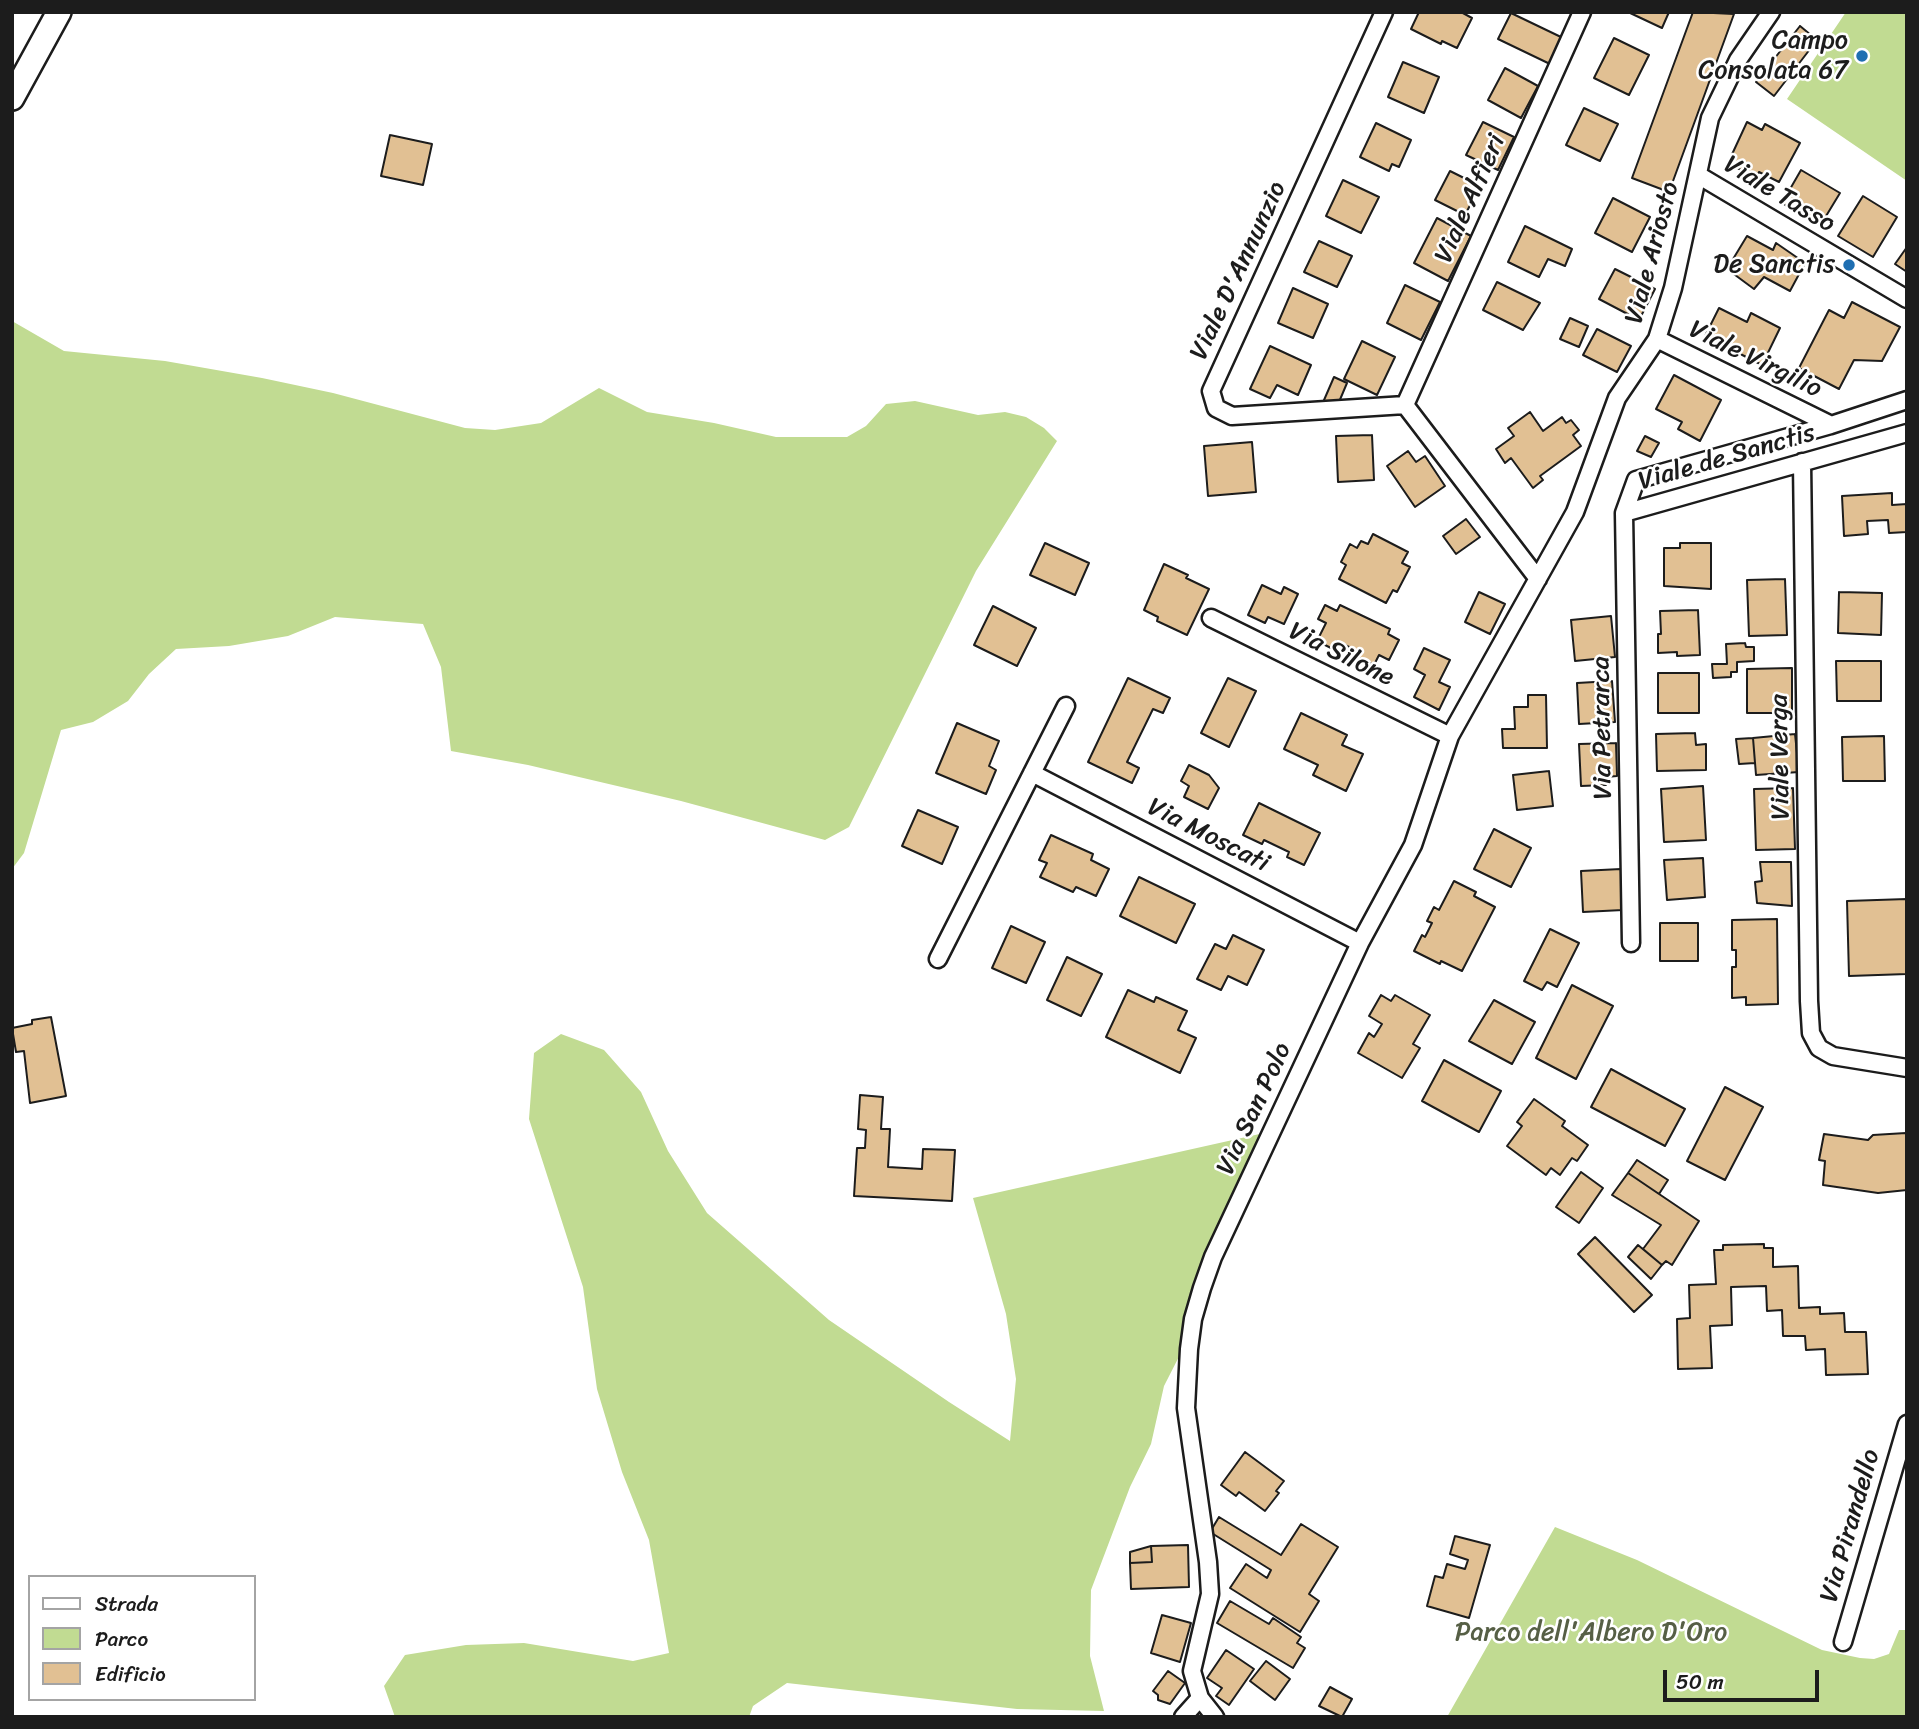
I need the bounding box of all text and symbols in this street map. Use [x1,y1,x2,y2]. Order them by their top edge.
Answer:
place label: Campo Consolata 67 [1698,25,1848,86]
marker: Campo Consolata 67 [1854,48,1870,64]
street label: Viale Alfieri [1429,130,1513,268]
street label: Viale Tasso [1718,150,1840,240]
street label: Viale D'Annunzio [1184,177,1294,365]
street label: Viale Ariosto [1619,179,1687,327]
place label: De Sanctis [1713,249,1835,281]
marker: De Sanctis [1841,257,1857,273]
street label: Viale Virgilio [1684,314,1826,406]
street label: Viale de Sanctis [1635,418,1819,498]
street label: Via Silone [1283,616,1399,694]
street label: Via Petrarca [1586,656,1620,800]
street label: Viale Verga [1764,694,1798,820]
street label: Via Moscati [1142,792,1274,880]
street label: Via San Polo [1211,1038,1299,1180]
street label: Via Pirandello [1814,1446,1888,1606]
legend [28,1575,256,1701]
text: Strada [95,1585,158,1623]
park label: Parco dell'Albero D'Oro [1455,1617,1727,1649]
text: Parco [95,1620,148,1658]
text: Edificio [95,1655,166,1693]
scale bar [1667,1656,1823,1700]
text: 50 m [1676,1663,1724,1701]

